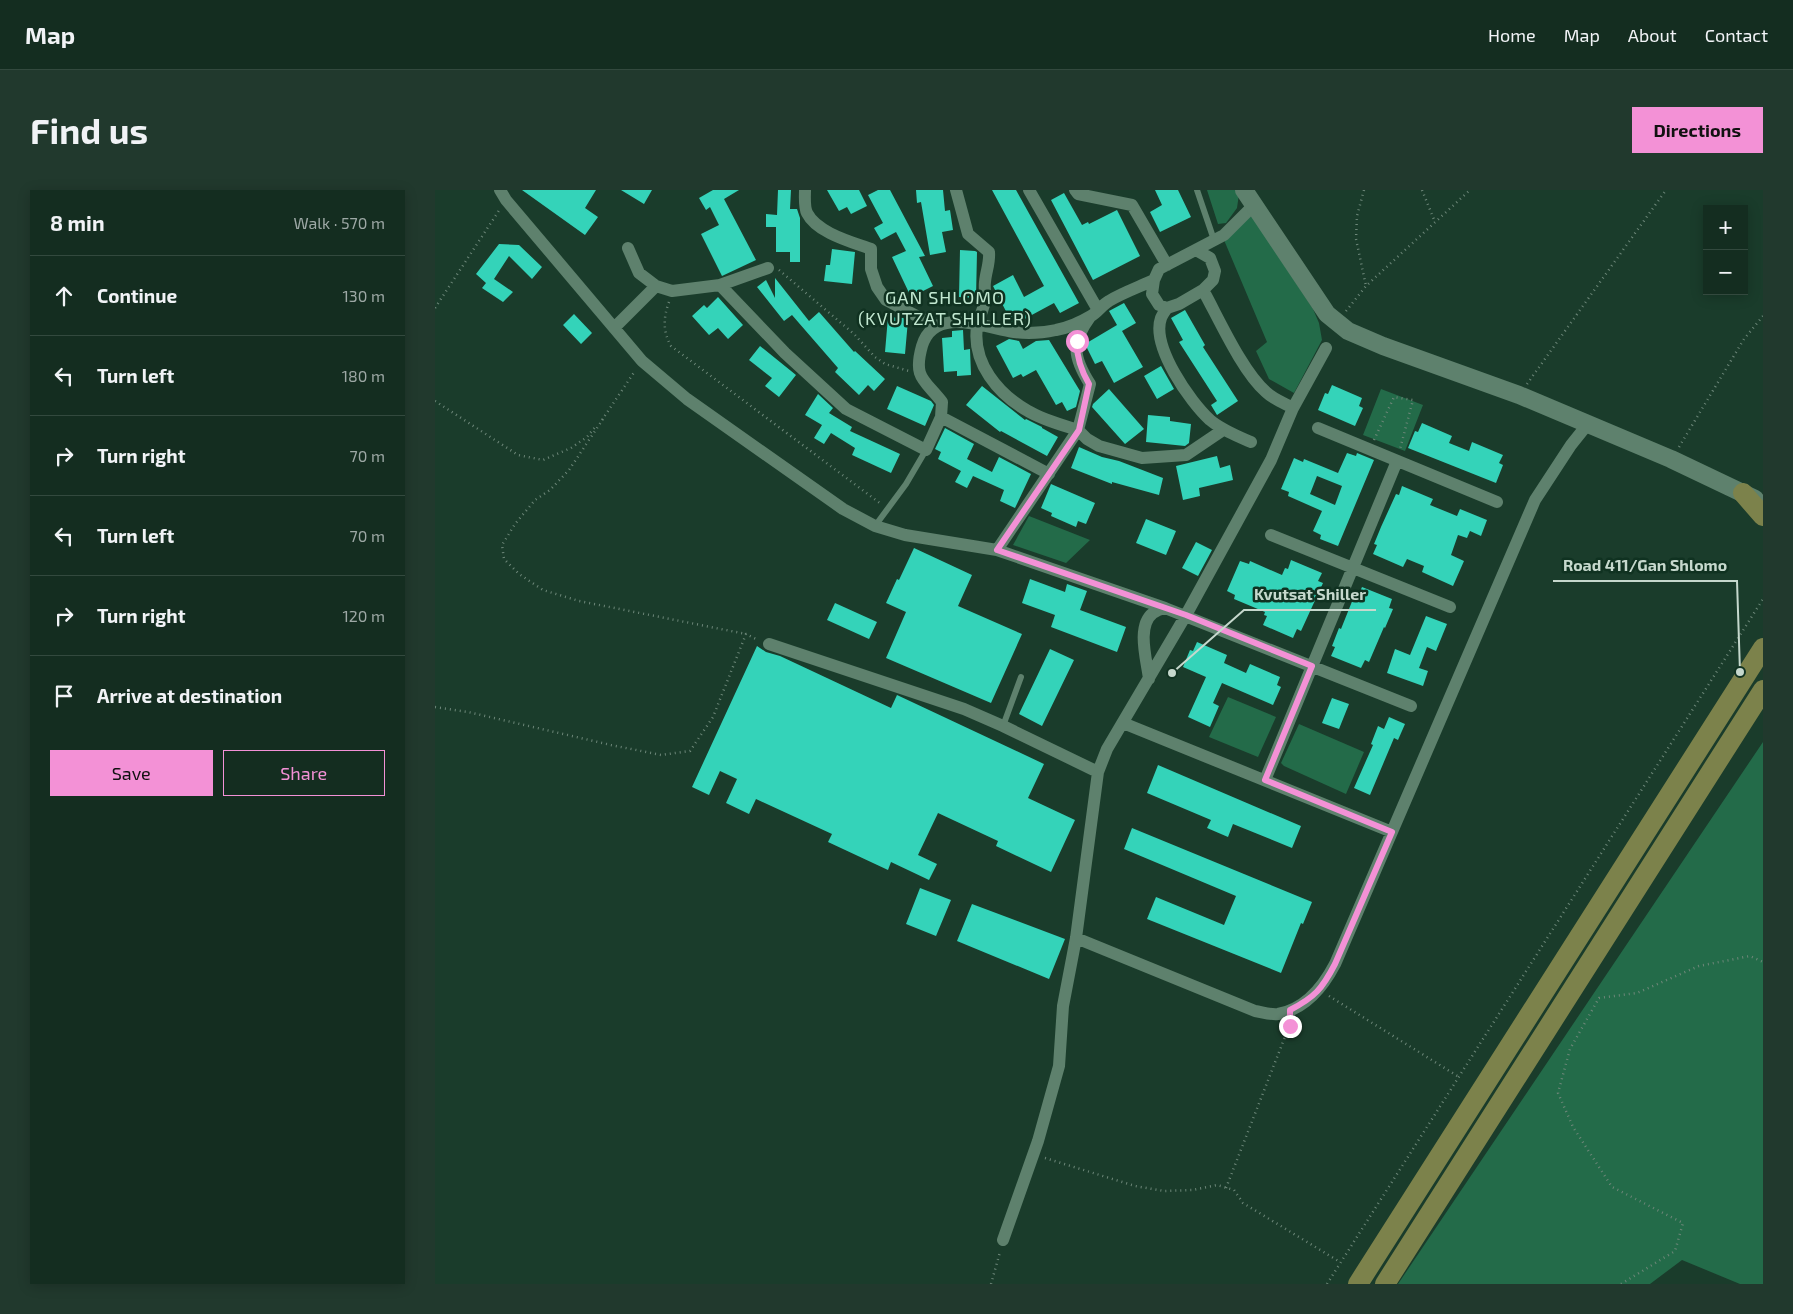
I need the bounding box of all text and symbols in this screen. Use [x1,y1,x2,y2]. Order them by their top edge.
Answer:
text: Map [25,20,75,49]
text: Home [1488,24,1536,46]
text: Map [1564,24,1600,46]
text: About [1628,24,1677,46]
text: Contact [1705,24,1768,46]
button: Directions [1632,107,1763,153]
text: Find us [30,109,148,151]
map controls [1703,205,1748,295]
button: + [1703,205,1748,250]
text: 8 min [50,210,105,235]
text: Walk · 570 m [294,213,385,232]
button: − [1703,250,1748,295]
icon: ahead [50,282,78,310]
text: Continue [97,284,177,307]
text: 130 m [343,286,385,305]
district label: GAN SHLOMO (KVUTZAT SHILLER) [858,286,1032,329]
route start [1066,330,1089,353]
icon: left [50,362,78,390]
text: Turn left [97,364,174,387]
text: 180 m [342,366,385,385]
icon: right [50,442,78,470]
text: Turn right [97,444,185,467]
text: 70 m [350,446,385,465]
icon: left [50,522,78,550]
text: Turn left [97,524,174,547]
text: 70 m [350,526,385,545]
callout: Road 411/Gan Shlomo [1553,550,1737,581]
text: Road 411/Gan Shlomo [1563,555,1727,574]
callout: Kvutsat Shiller [1244,579,1376,610]
text: Kvutsat Shiller [1254,584,1366,603]
icon: right [50,602,78,630]
text: Turn right [97,604,185,627]
text: 120 m [342,606,385,625]
icon: arrive [50,682,78,710]
text: Arrive at destination [97,684,282,707]
button: Save [50,750,213,796]
button: Share [223,750,385,796]
route end [1279,1015,1302,1038]

